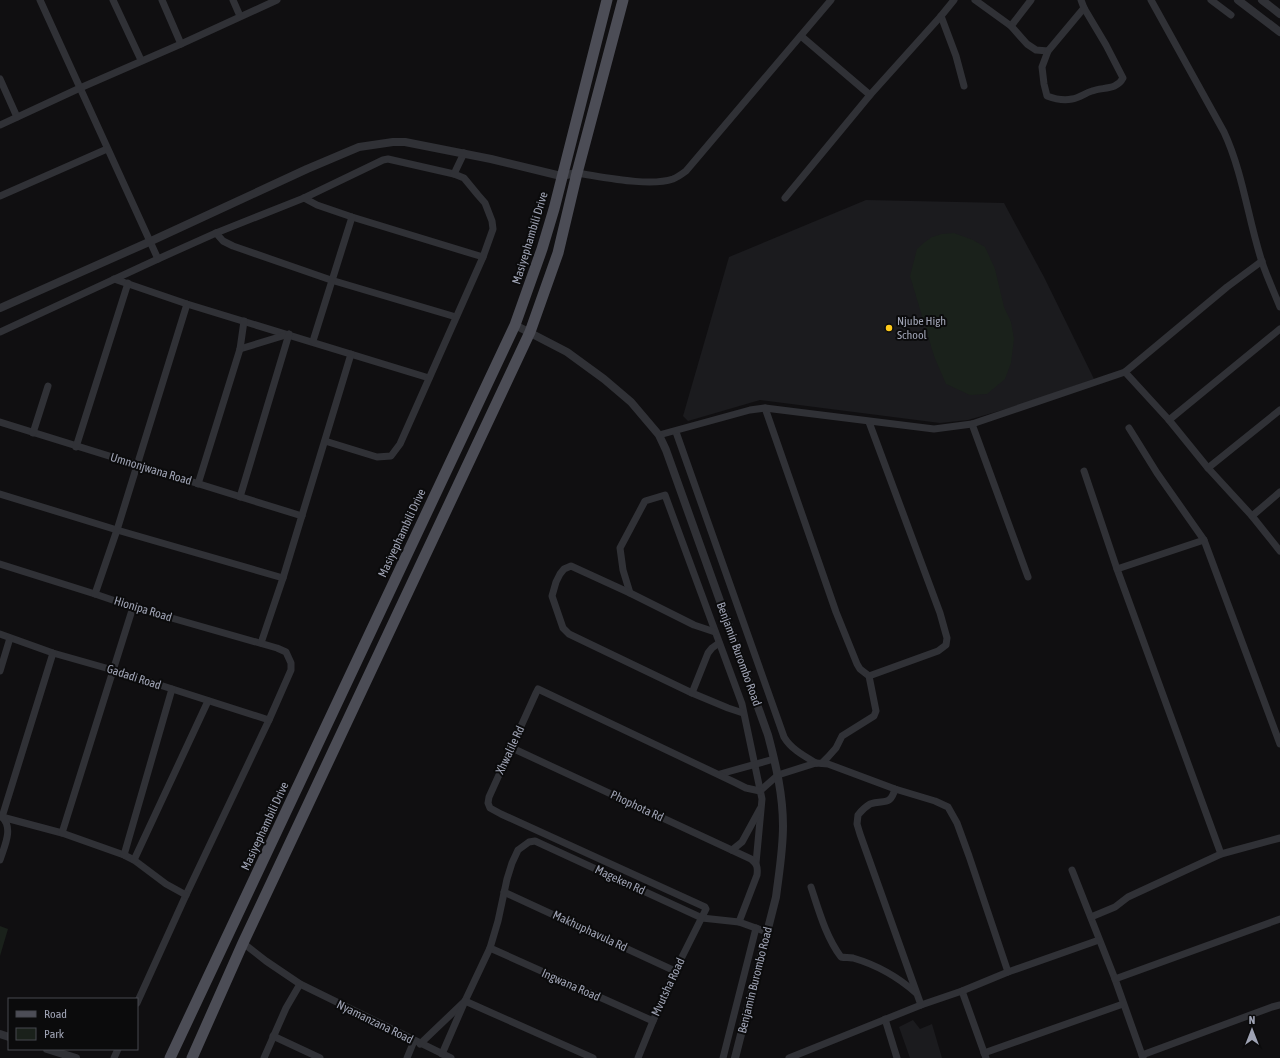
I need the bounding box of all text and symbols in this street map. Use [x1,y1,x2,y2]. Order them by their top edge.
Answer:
street label: Masiyephambili Drive [509,190,551,286]
place label: Njube High School [897,314,946,342]
marker: Njube High School [884,323,894,333]
street label: Umnonjwana Road [109,450,193,488]
street label: Masiyephambili Drive [375,487,429,579]
street label: Hionipa Road [112,594,174,624]
street label: Benjamin Burombo Road [714,600,764,708]
street label: Gadadi Road [105,662,163,692]
street label: Xhwalile Rd [493,724,527,776]
street label: Masiyephambili Drive [238,780,292,872]
street label: Phophota Rd [608,788,666,824]
street label: Mageken Rd [593,862,647,898]
street label: Makhuphavula Rd [551,908,629,954]
street label: Benjamin Burombo Road [735,925,775,1035]
street label: Mvutsha Road [648,956,688,1018]
street label: Ingwana Road [540,966,602,1004]
street label: Nyamanzana Road [334,997,416,1047]
legend [8,998,138,1050]
text: Road [44,1007,67,1021]
north arrow [1232,1010,1272,1050]
text: N [1249,1014,1255,1026]
text: Park [44,1027,65,1041]

